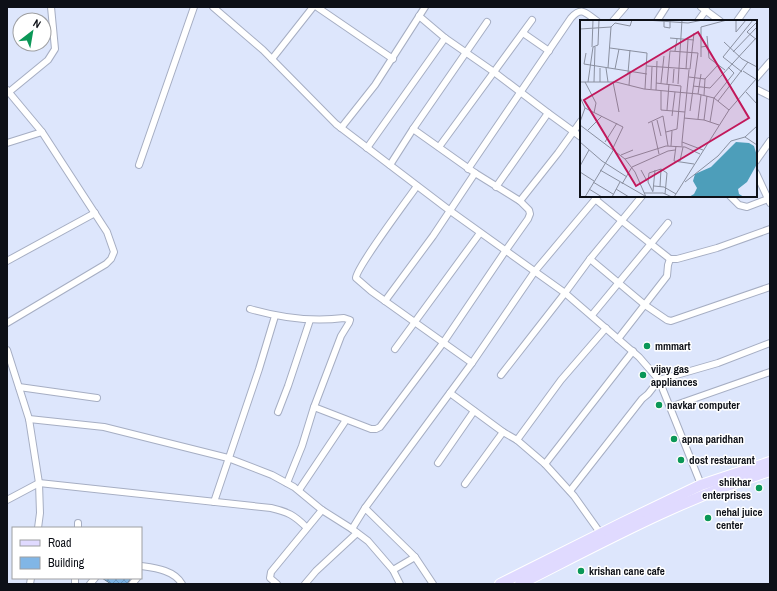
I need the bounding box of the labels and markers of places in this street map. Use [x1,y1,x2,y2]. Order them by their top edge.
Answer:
place label: mmmart [655,339,691,353]
marker: mmmart [642,341,652,351]
place label: vijay gas appliances [651,362,698,389]
marker: vijay gas appliances [638,370,648,380]
place label: navkar computer [667,398,740,412]
marker: navkar computer [654,400,664,410]
place label: apna paridhan [682,432,744,446]
marker: apna paridhan [669,434,679,444]
place label: dost restaurant [689,453,755,467]
marker: dost restaurant [676,455,686,465]
place label: shikhar enterprises [702,475,751,502]
marker: shikhar enterprises [754,483,764,493]
place label: nehal juice center [716,505,763,532]
marker: nehal juice center [703,513,713,523]
place label: krishan cane cafe [589,564,665,578]
marker: krishan cane cafe [576,566,586,576]

